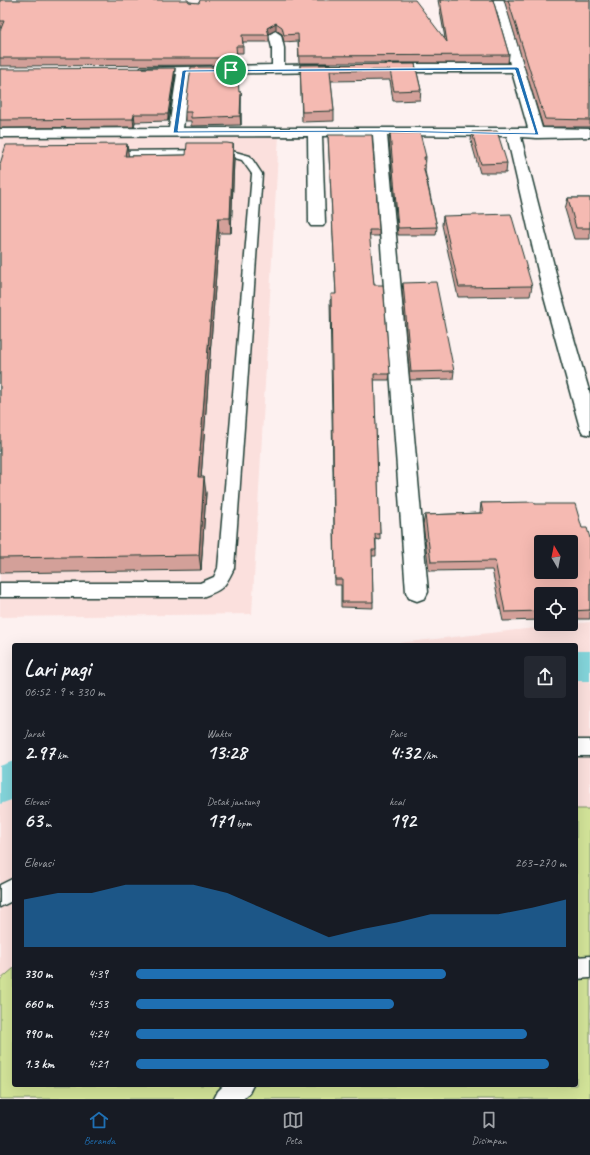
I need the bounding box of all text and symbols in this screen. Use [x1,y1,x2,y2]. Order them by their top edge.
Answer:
pin [214,53,248,87]
icon: arrive [220,59,242,81]
north arrow [534,535,578,579]
map controls [534,535,578,631]
button: locate [534,587,578,631]
text: Lari pagi [24,655,91,683]
button: share [524,656,566,698]
text: 06:52 · 9 × 330 m [24,684,105,700]
text: Jarak [24,726,44,740]
text: Waktu [207,726,231,740]
text: Pace [389,726,406,740]
text: 2.97 [24,740,55,765]
text: 13:28 [207,740,247,765]
text: 4:32 [389,740,420,765]
text: km [55,748,68,762]
text: /km [420,748,437,762]
text: Elevasi [24,794,49,808]
text: Detak jantung [207,794,260,808]
text: kcal [389,794,404,808]
text: 63 [24,808,42,833]
text: 171 [207,808,234,833]
text: 192 [389,808,416,833]
text: m [42,816,51,830]
text: bpm [234,816,251,830]
text: Elevasi [24,855,54,871]
text: 263–270 m [515,855,566,871]
text: 330 m [24,966,52,982]
text: 4:39 [88,966,108,982]
text: 660 m [24,996,53,1012]
text: 4:53 [88,996,108,1012]
text: 990 m [24,1026,52,1042]
text: 4:24 [88,1026,108,1042]
text: 1.3 km [24,1056,54,1072]
text: 4:21 [88,1056,108,1072]
tab: Beranda [84,1109,115,1147]
tab: Peta [282,1109,304,1147]
tab: Disimpan [472,1109,506,1147]

